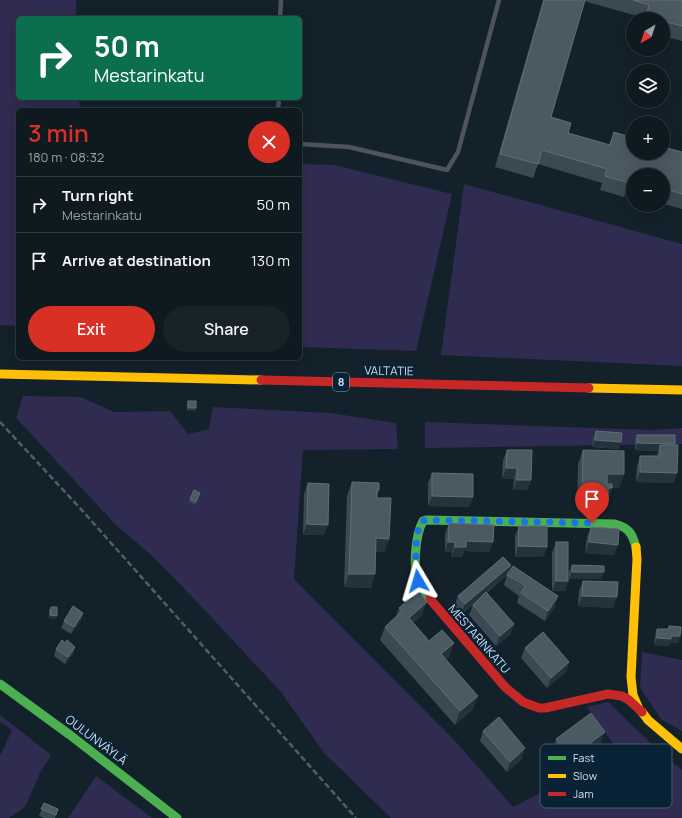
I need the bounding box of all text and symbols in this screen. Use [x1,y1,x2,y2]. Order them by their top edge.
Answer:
north arrow [626,12,670,56]
map controls [626,12,670,212]
text: 50 m [94,27,160,65]
icon: right [28,32,80,84]
text: Mestarinkatu [94,63,205,87]
button: layers [626,64,670,108]
text: 3 min [28,116,89,149]
button: + [626,116,670,160]
button: close [248,121,290,163]
text: 180 m · 08:32 [28,148,104,166]
button: − [626,168,670,212]
text: Turn right [62,185,133,206]
icon: right [28,194,50,216]
text: 50 m [256,194,290,215]
text: Mestarinkatu [62,206,142,224]
icon: arrive [28,250,50,272]
text: Arrive at destination [62,250,211,271]
text: 130 m [251,250,290,271]
button: Exit [28,306,155,352]
button: Share [163,306,290,352]
street label: VALTATIE [364,362,414,379]
road number: 8 [333,373,349,391]
pin [575,482,609,523]
icon: arrive [581,488,603,510]
position arrow [397,560,439,602]
street label: MESTARINKATU [445,600,514,677]
street label: OULUNVÄYLÄ [62,711,131,769]
legend [540,744,672,808]
text: Fast [573,750,595,765]
text: Slow [573,768,598,783]
text: Jam [573,786,594,801]

